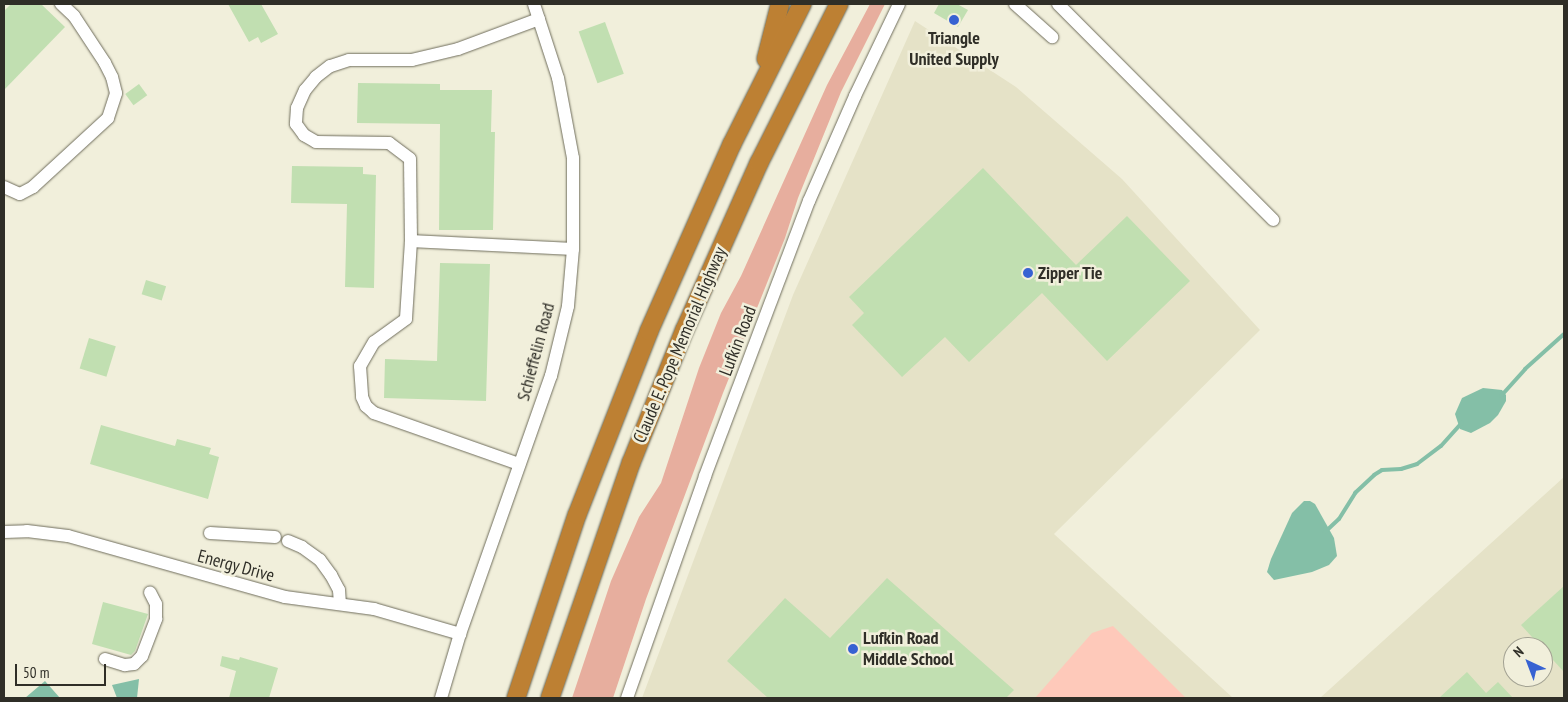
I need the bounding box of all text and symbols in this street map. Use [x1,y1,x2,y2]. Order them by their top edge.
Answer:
marker: Triangle United Supply [948,14,960,26]
place label: Triangle United Supply [909,28,999,70]
street label: Claude E. Pope Memorial Highway [629,243,731,447]
place label: Zipper Tie [1038,262,1103,284]
marker: Zipper Tie [1022,267,1034,279]
street label: Schieffelin Road [513,301,559,403]
street label: Lufkin Road [715,303,761,379]
street label: Energy Drive [195,545,277,587]
place label: Lufkin Road Middle School [863,628,953,670]
north arrow [1503,637,1553,687]
marker: Lufkin Road Middle School [847,643,859,655]
text: N [1510,643,1527,661]
scale bar [18,654,109,686]
text: 50 m [23,663,49,682]

